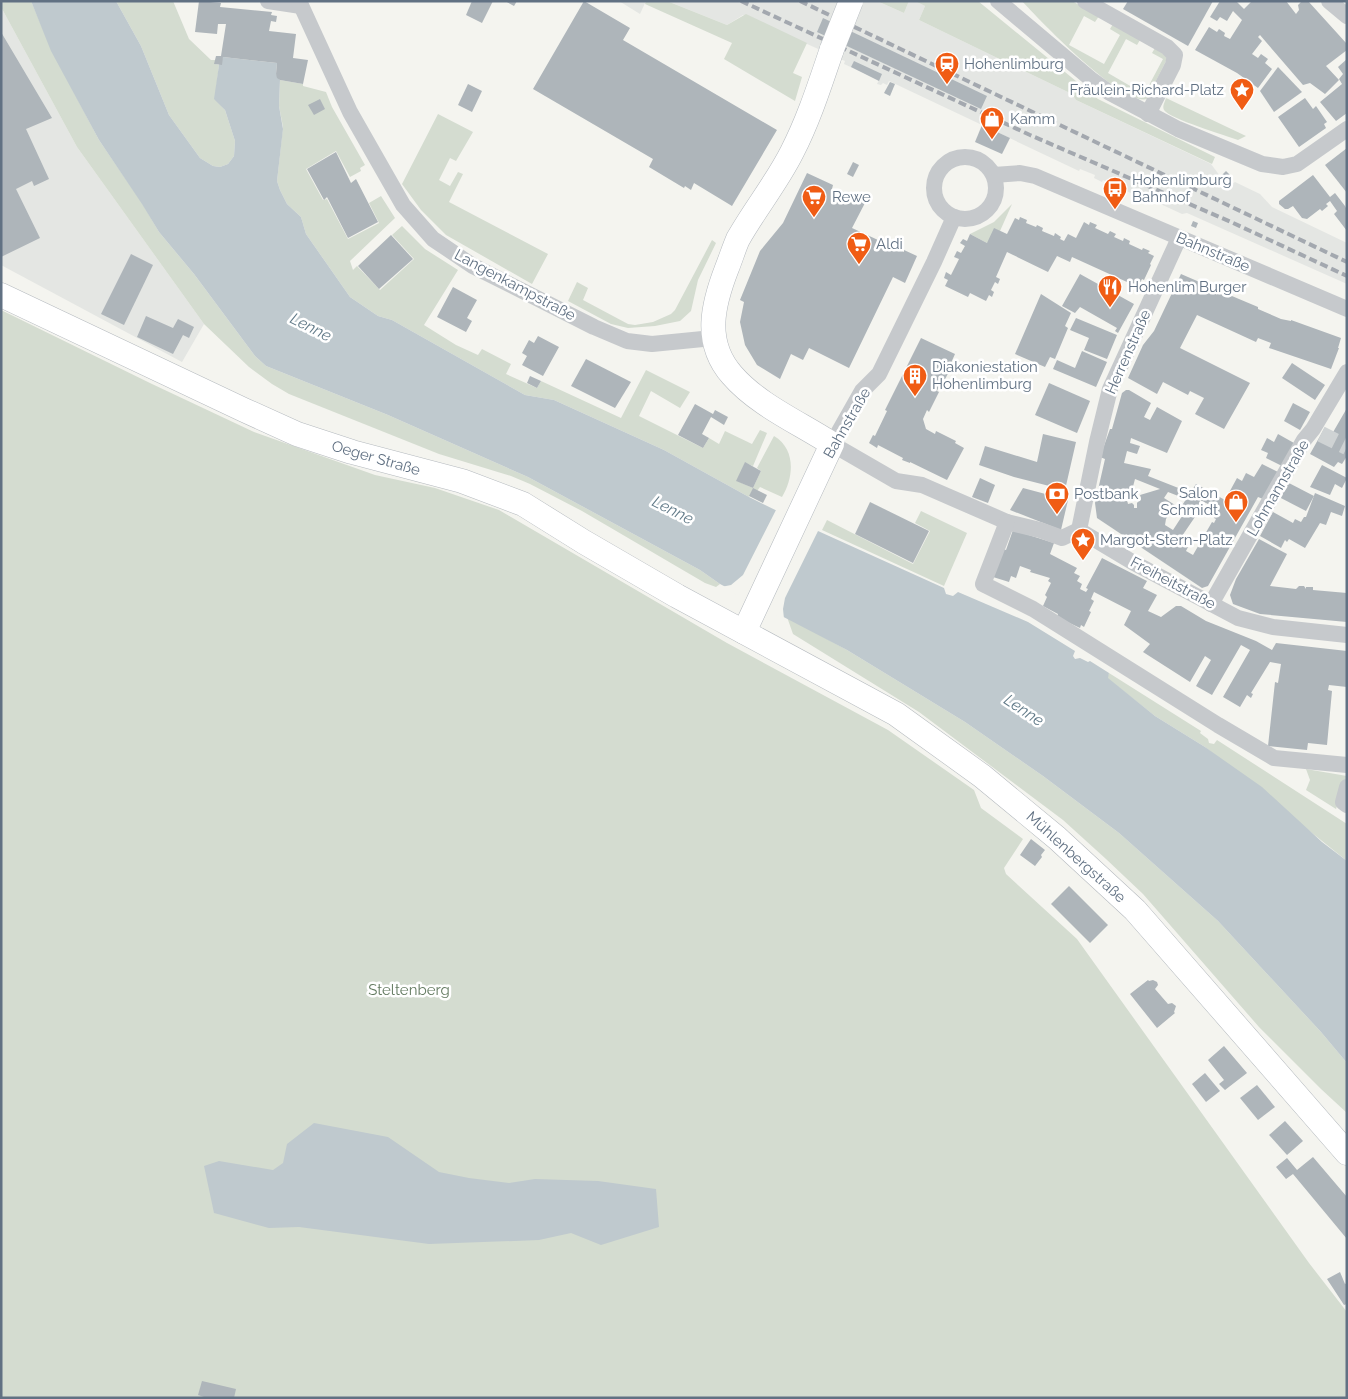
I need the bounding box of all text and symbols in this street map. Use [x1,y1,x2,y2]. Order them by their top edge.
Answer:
station icon: Hohenlimburg [934,51,960,85]
place label: Hohenlimburg [964,55,1064,73]
place icon: Fräulein-Richard-Platz [1229,77,1255,111]
place label: Fräulein-Richard-Platz [1069,81,1224,99]
shop icon: Kamm [979,106,1005,140]
place label: Kamm [1010,110,1055,128]
place label: Hohenlimburg Bahnhof [1132,171,1232,206]
bus stop icon: Hohenlimburg Bahnhof [1102,176,1128,210]
supermarket icon: Rewe [801,184,827,218]
place label: Rewe [832,188,871,206]
street label: Bahnstraße [1173,228,1253,276]
supermarket icon: Aldi [846,231,872,265]
place label: Aldi [876,235,903,253]
street label: Langenkampstraße [451,246,579,325]
restaurant icon: Hohenlim Burger [1097,274,1123,308]
place label: Hohenlim Burger [1128,278,1247,296]
street label: Herrenstraße [1101,307,1155,397]
water label: Lenne [287,309,335,346]
place label: Diakoniestation Hohenlimburg [932,358,1038,393]
building icon: Diakoniestation Hohenlimburg [902,363,928,397]
street label: Bahnstraße [820,384,874,461]
street label: Lohmannstraße [1243,436,1313,539]
street label: Oeger Straße [330,437,423,479]
bank icon: Postbank [1044,481,1070,515]
place label: Salon Schmidt [1161,484,1218,519]
place label: Postbank [1074,485,1139,503]
shop icon: Salon Schmidt [1223,489,1249,523]
water label: Lenne [649,492,697,529]
place icon: Margot-Stern-Platz [1070,527,1096,561]
place label: Margot-Stern-Platz [1100,531,1233,549]
street label: Freiheitstraße [1127,553,1219,613]
water label: Lenne [1001,690,1048,730]
street label: Mühlenbergstraße [1023,808,1130,906]
park label: Steltenberg [368,981,450,999]

